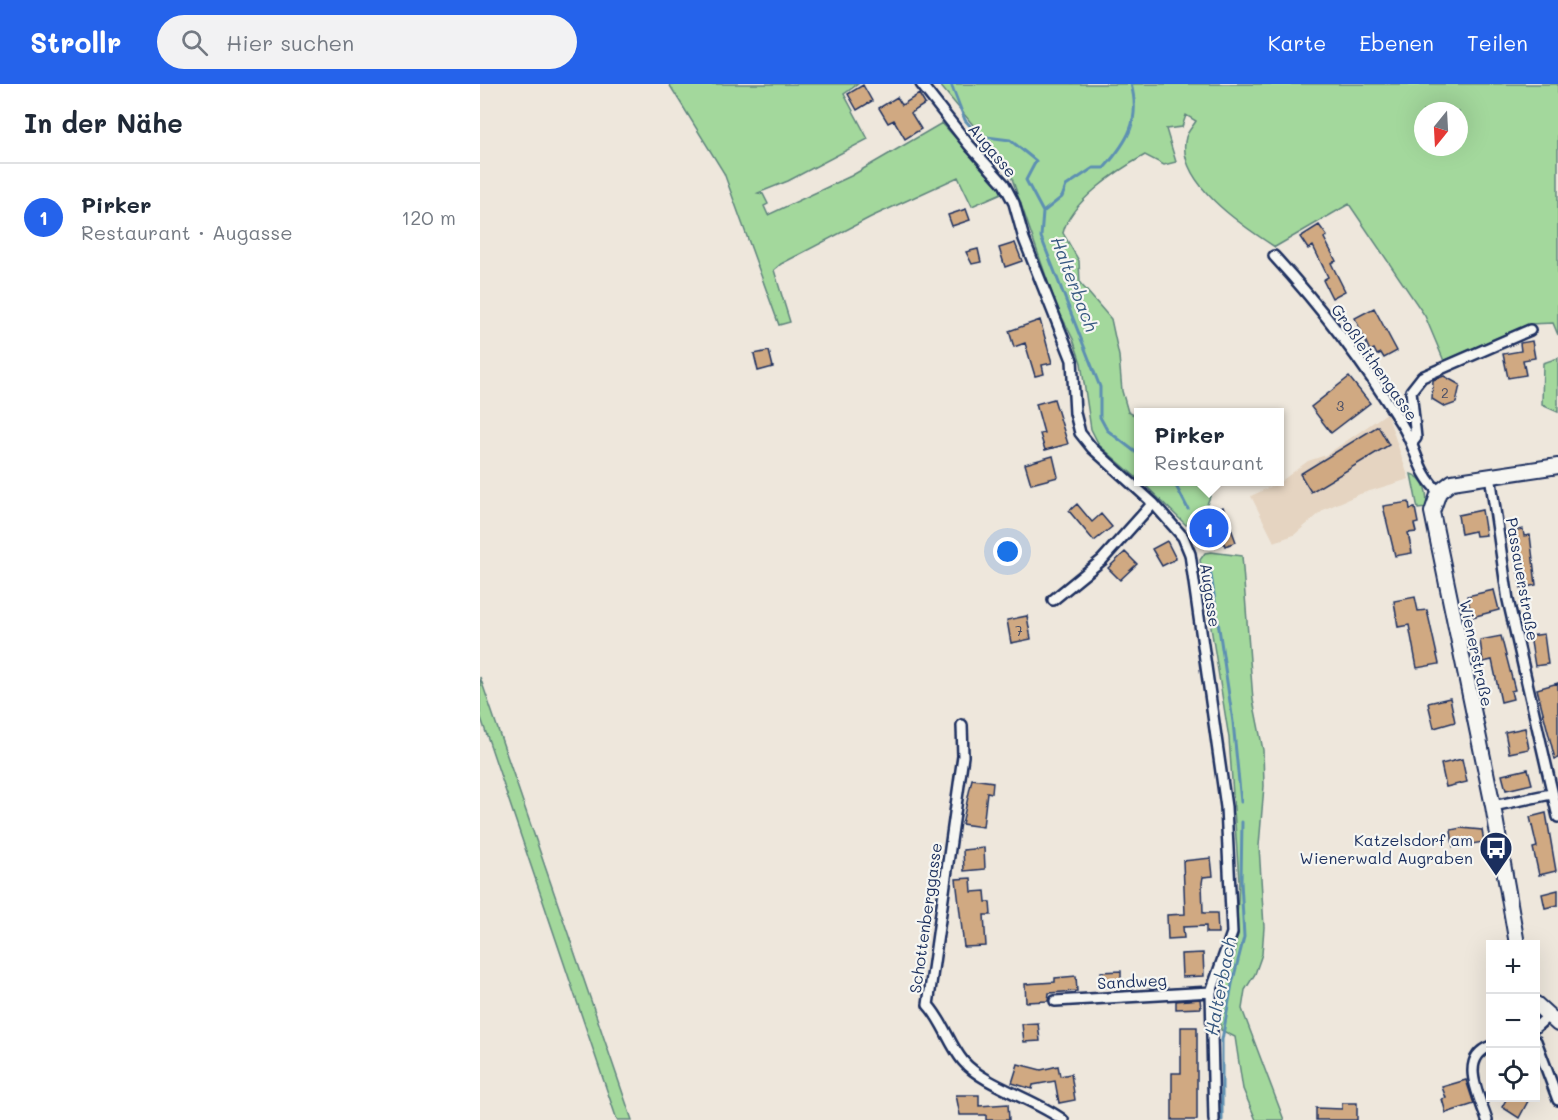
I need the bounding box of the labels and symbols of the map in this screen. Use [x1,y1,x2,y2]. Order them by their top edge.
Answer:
north arrow [1414,102,1468,156]
street label: Augasse [964,119,1022,181]
water label: Halterbach [1046,233,1104,335]
street label: Großleithengasse [1327,300,1423,424]
house number: 2 [1441,383,1449,402]
house number: 3 [1336,396,1344,415]
pin: 1 [1190,506,1228,550]
street label: Passauerstraße [1502,516,1544,642]
your location [993,537,1022,566]
street label: Augasse [1196,562,1226,628]
street label: Wienerstraße [1455,598,1499,708]
house number: 7 [1015,621,1023,640]
place label: Katzelsdorf am Wienerwald Augraben [1300,829,1473,868]
bus stop icon: Katzelsdorf am Wienerwald Augraben [1478,830,1514,877]
street label: Schottenberggasse [904,841,946,995]
water label: Halterbach [1199,935,1241,1037]
street label: Sandweg [1097,969,1167,993]

